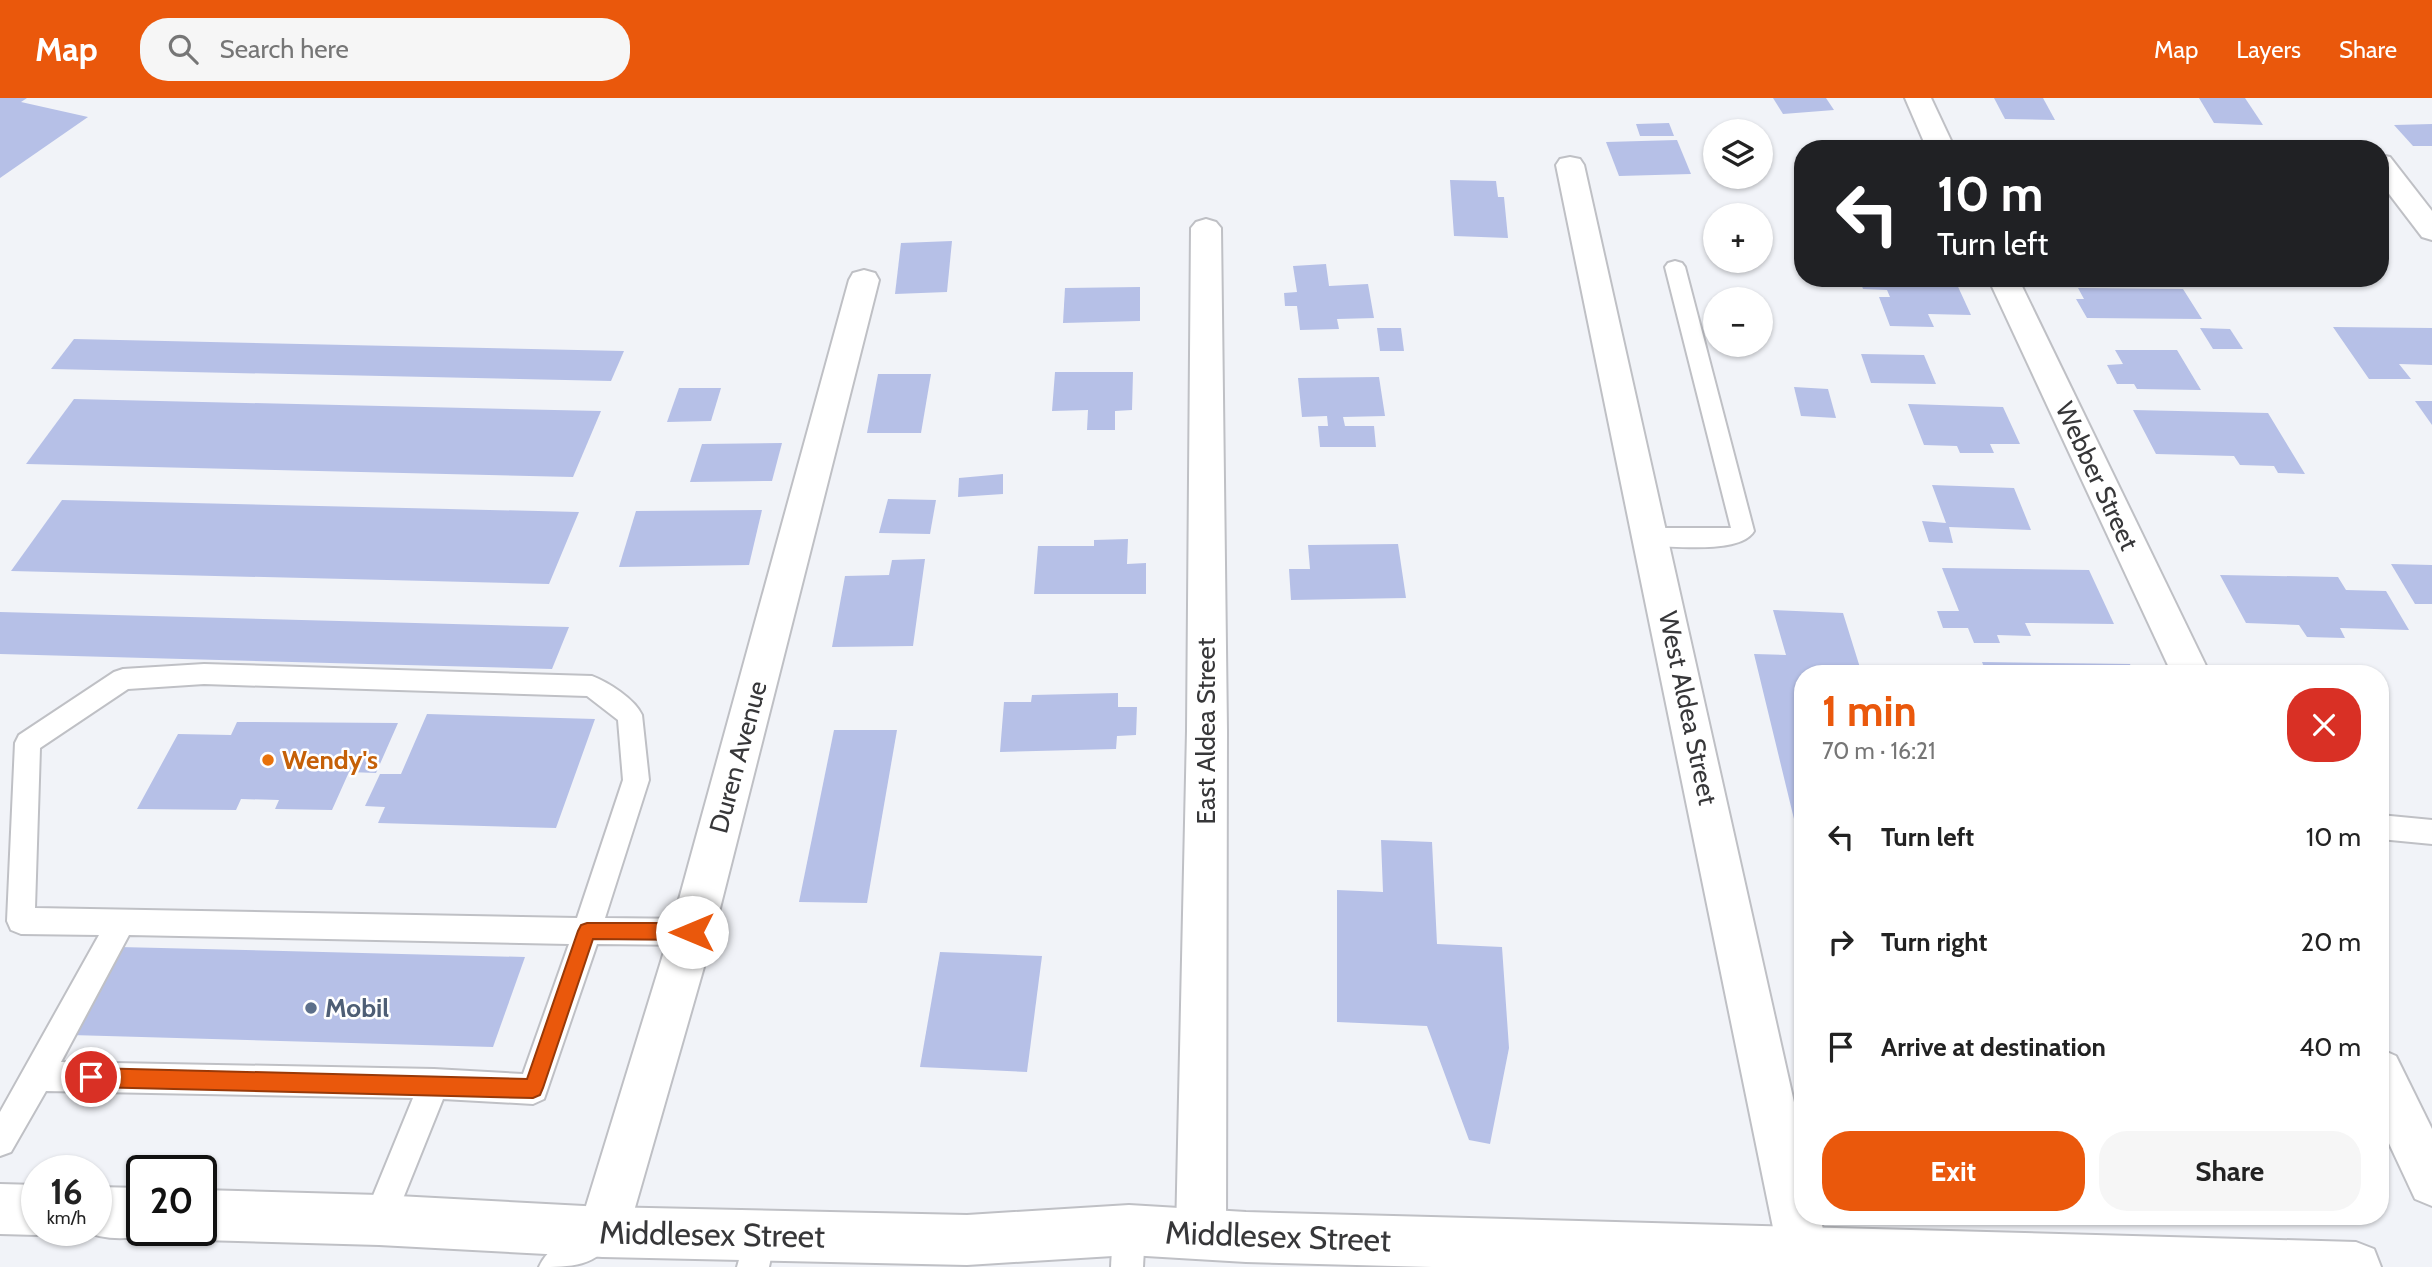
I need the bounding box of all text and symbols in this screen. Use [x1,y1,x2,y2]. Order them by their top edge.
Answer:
search box [140,18,630,81]
text: Map [35,29,98,69]
icon: search [164,30,202,68]
text: Search here [220,33,349,65]
text: Map [2154,35,2198,64]
text: Layers [2236,35,2301,64]
text: Share [2339,35,2397,64]
map controls [1703,119,1773,357]
button: layers [1703,119,1773,189]
text: 10 m [1937,164,2043,223]
icon: left [1822,168,1913,259]
button: + [1703,203,1773,273]
text: Turn left [1937,224,2048,263]
button: − [1703,287,1773,357]
street label: Webber Street [2049,397,2145,555]
street label: West Aldea Street [1652,608,1724,808]
street label: East Aldea Street [1190,637,1222,825]
street label: Duren Avenue [702,677,774,837]
text: 1 min [1822,685,1917,737]
button: close [2287,688,2361,762]
text: 70 m · 16:21 [1822,737,1935,765]
place label: Wendy's [282,744,378,776]
marker: Wendy's [260,752,276,768]
icon: left [1822,818,1860,856]
text: Turn left [1881,821,1974,853]
text: 10 m [2306,821,2361,853]
position arrow [655,895,729,969]
icon: right [1822,923,1860,961]
text: Turn right [1881,926,1987,958]
text: 20 m [2301,926,2361,958]
place label: Mobil [325,992,389,1024]
marker: Mobil [303,1000,319,1016]
icon: arrive [1822,1028,1860,1066]
text: Arrive at destination [1881,1031,2106,1063]
text: 40 m [2299,1031,2361,1063]
pin [61,1047,121,1107]
icon: arrive [72,1058,110,1096]
button: Exit [1822,1131,2085,1211]
button: Share [2099,1131,2361,1211]
speed limit sign: 20 [126,1155,217,1246]
text: 16 [50,1170,83,1213]
text: km/h [47,1207,86,1229]
street label: Middlesex Street [599,1213,825,1255]
street label: Middlesex Street [1164,1213,1392,1259]

